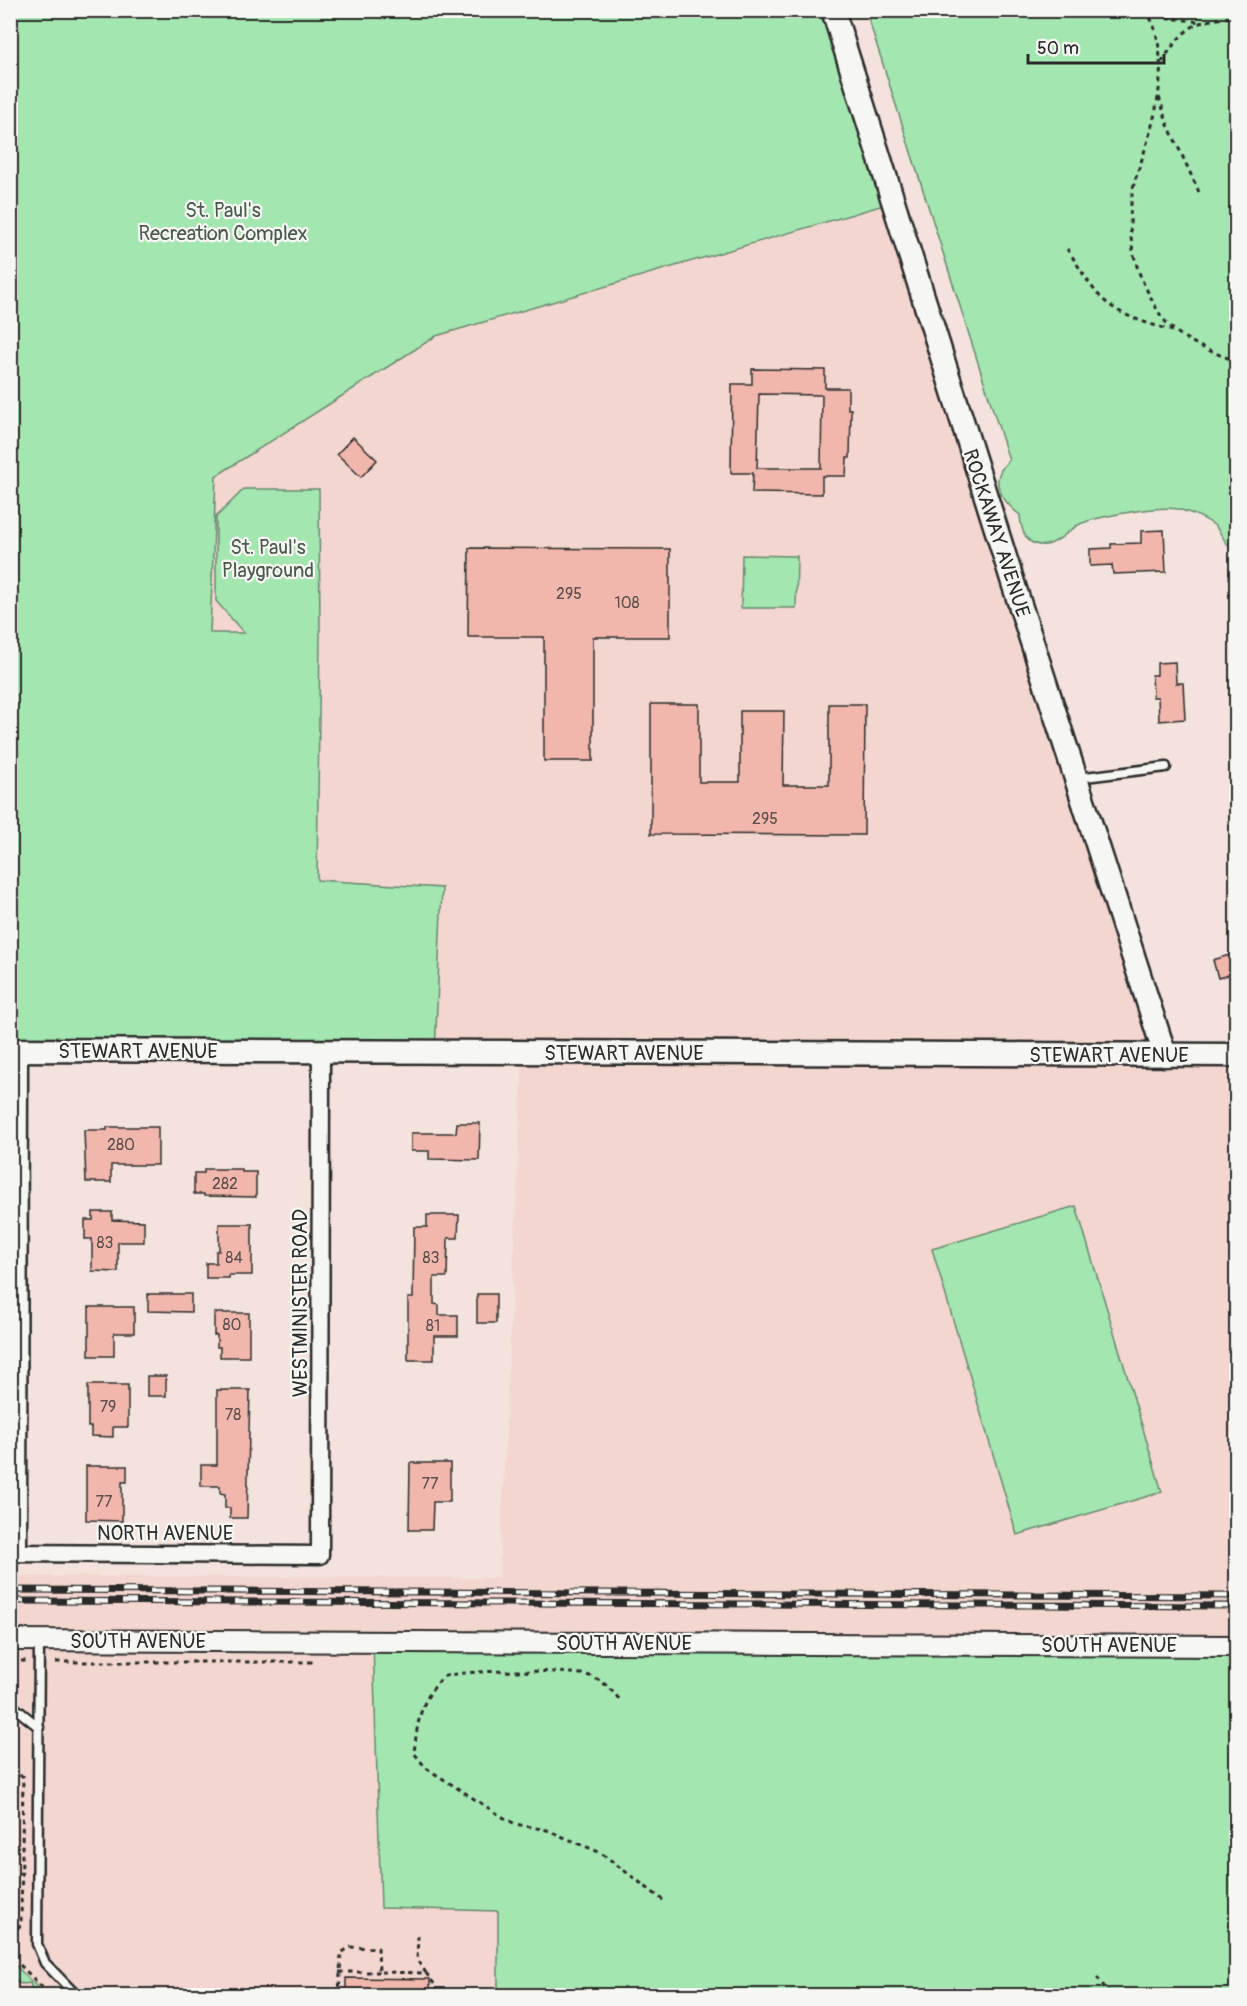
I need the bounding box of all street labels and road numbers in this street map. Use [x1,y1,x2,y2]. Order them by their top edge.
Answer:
street label: ROCKAWAY AVENUE [958,446,1036,621]
street label: STEWART AVENUE [58,1039,218,1064]
street label: STEWART AVENUE [544,1041,704,1066]
street label: STEWART AVENUE [1029,1043,1189,1068]
street label: WESTMINISTER ROAD [288,1209,313,1397]
street label: NORTH AVENUE [97,1521,233,1546]
street label: SOUTH AVENUE [70,1629,206,1654]
street label: SOUTH AVENUE [556,1631,692,1656]
street label: SOUTH AVENUE [1041,1633,1177,1658]

